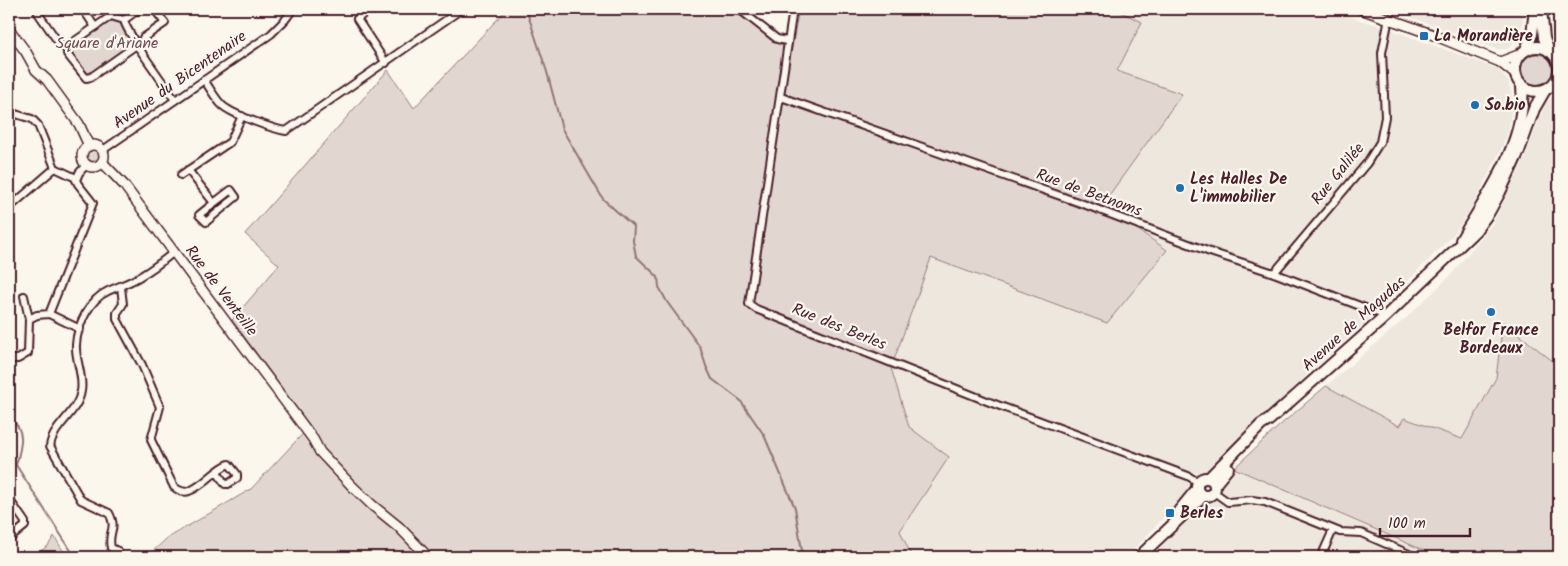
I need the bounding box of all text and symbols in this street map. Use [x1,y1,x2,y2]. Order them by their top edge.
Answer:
street label: Avenue du Bicentenaire [108,24,252,136]
place label: La Morandière [1434,24,1533,49]
marker: La Morandière [1418,30,1430,42]
park label: Square d'Ariane [56,31,158,56]
place label: So.bio [1485,93,1525,118]
marker: So.bio [1469,99,1481,111]
street label: Rue Galilée [1305,137,1371,211]
street label: Rue de Betnoms [1032,162,1146,224]
place label: Les Halles De L'immobilier [1190,167,1287,210]
marker: Les Halles De L'immobilier [1174,182,1186,194]
street label: Rue de Venteille [178,240,264,342]
street label: Avenue de Magudas [1296,270,1412,378]
street label: Rue des Berles [788,297,890,357]
marker: Belfor France Bordeaux [1485,306,1497,318]
place label: Belfor France Bordeaux [1443,318,1539,361]
place label: Berles [1180,501,1224,526]
scale bar [1380,506,1470,538]
marker: Berles [1164,507,1176,519]
text: 100 m [1388,512,1426,536]

